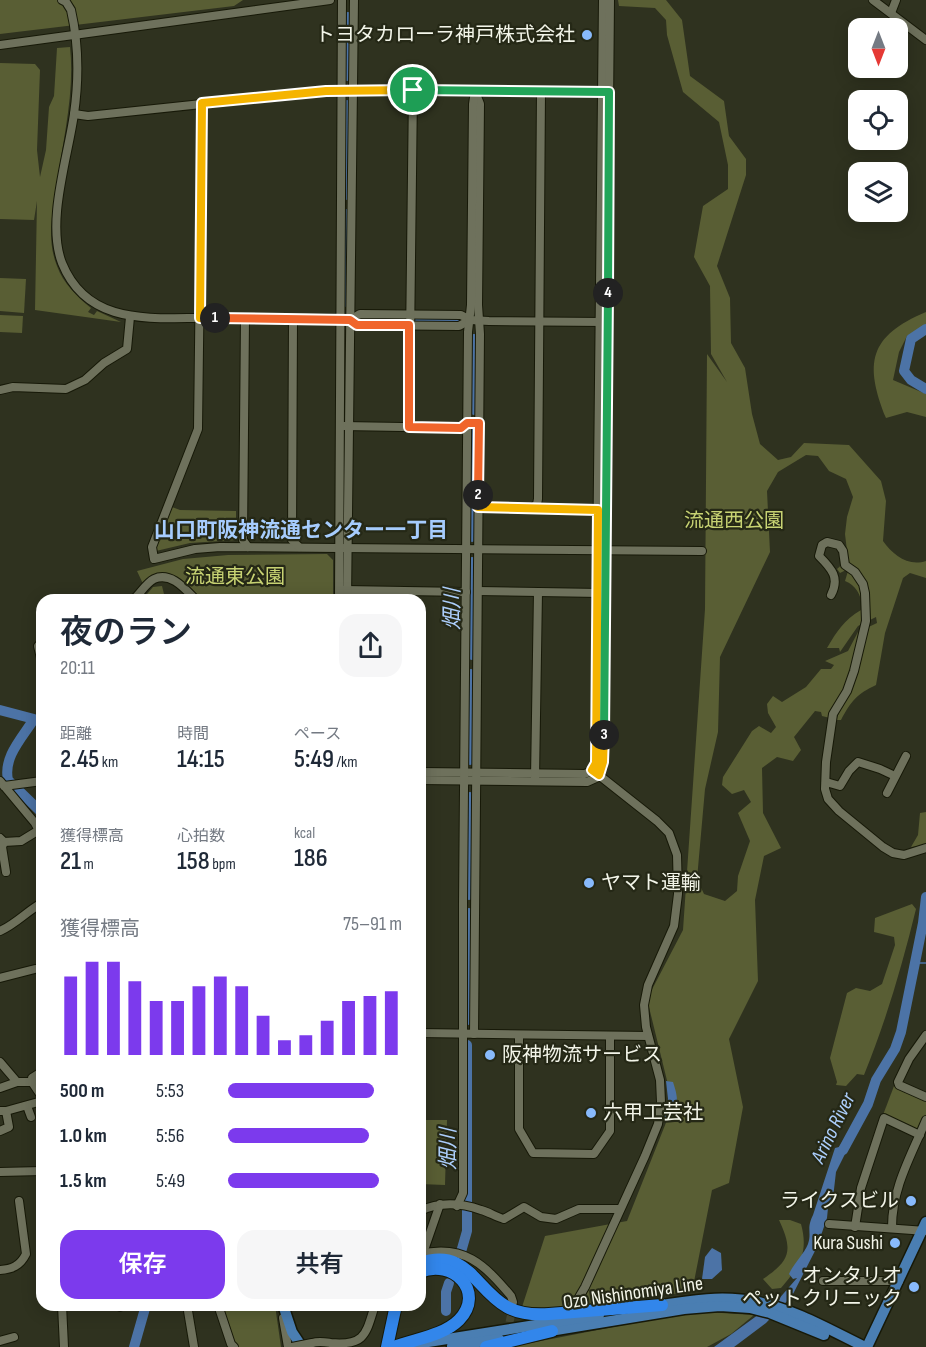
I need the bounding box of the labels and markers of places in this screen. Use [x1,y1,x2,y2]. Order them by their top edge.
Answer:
place label: トヨタカローラ神戸株式会社 [315,23,575,47]
marker: トヨタカローラ神戸株式会社 [580,28,594,42]
pin [387,64,438,115]
pin: 4 [593,278,623,308]
pin: 1 [200,303,230,333]
pin: 2 [463,480,493,510]
pin: 3 [589,720,619,750]
place label: ヤマト運輸 [601,871,701,895]
marker: ヤマト運輸 [582,876,596,890]
place label: 阪神物流サービス [502,1043,662,1067]
marker: 阪神物流サービス [483,1048,497,1062]
place label: 六甲工芸社 [603,1101,703,1125]
marker: 六甲工芸社 [584,1106,598,1120]
place label: ライクスビル [780,1189,899,1213]
marker: ライクスビル [904,1194,918,1208]
place label: Kura Sushi [813,1231,883,1255]
marker: Kura Sushi [888,1236,902,1250]
place label: オンタリオ ペットクリニック [742,1264,902,1311]
marker: オンタリオ ペットクリニック [907,1280,921,1294]

